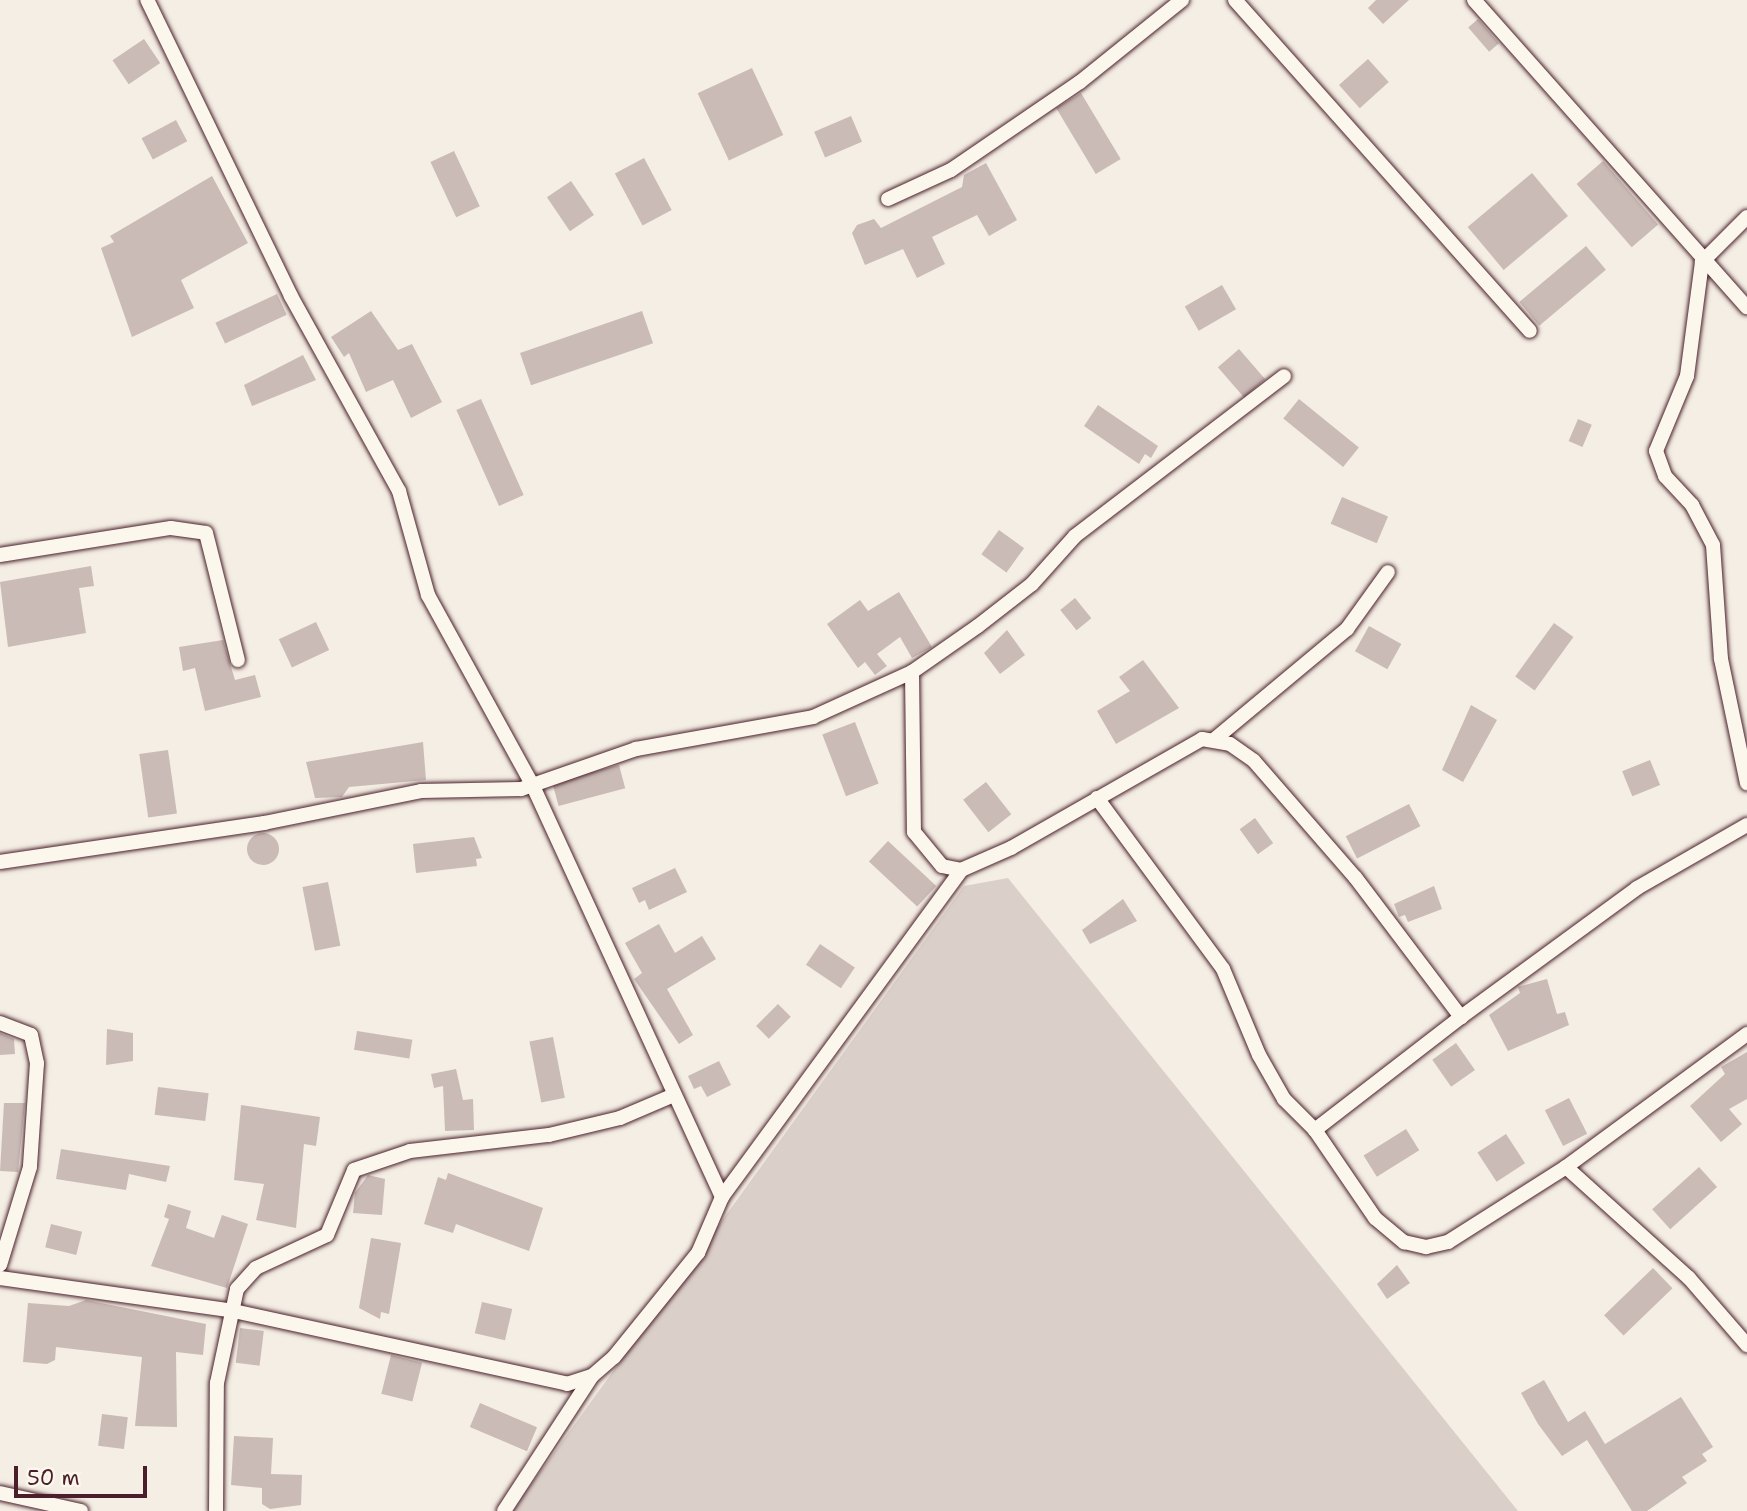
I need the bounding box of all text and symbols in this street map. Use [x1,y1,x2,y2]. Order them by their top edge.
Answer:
scale bar [18,1452,150,1496]
text: 50 m [27,1464,80,1492]

